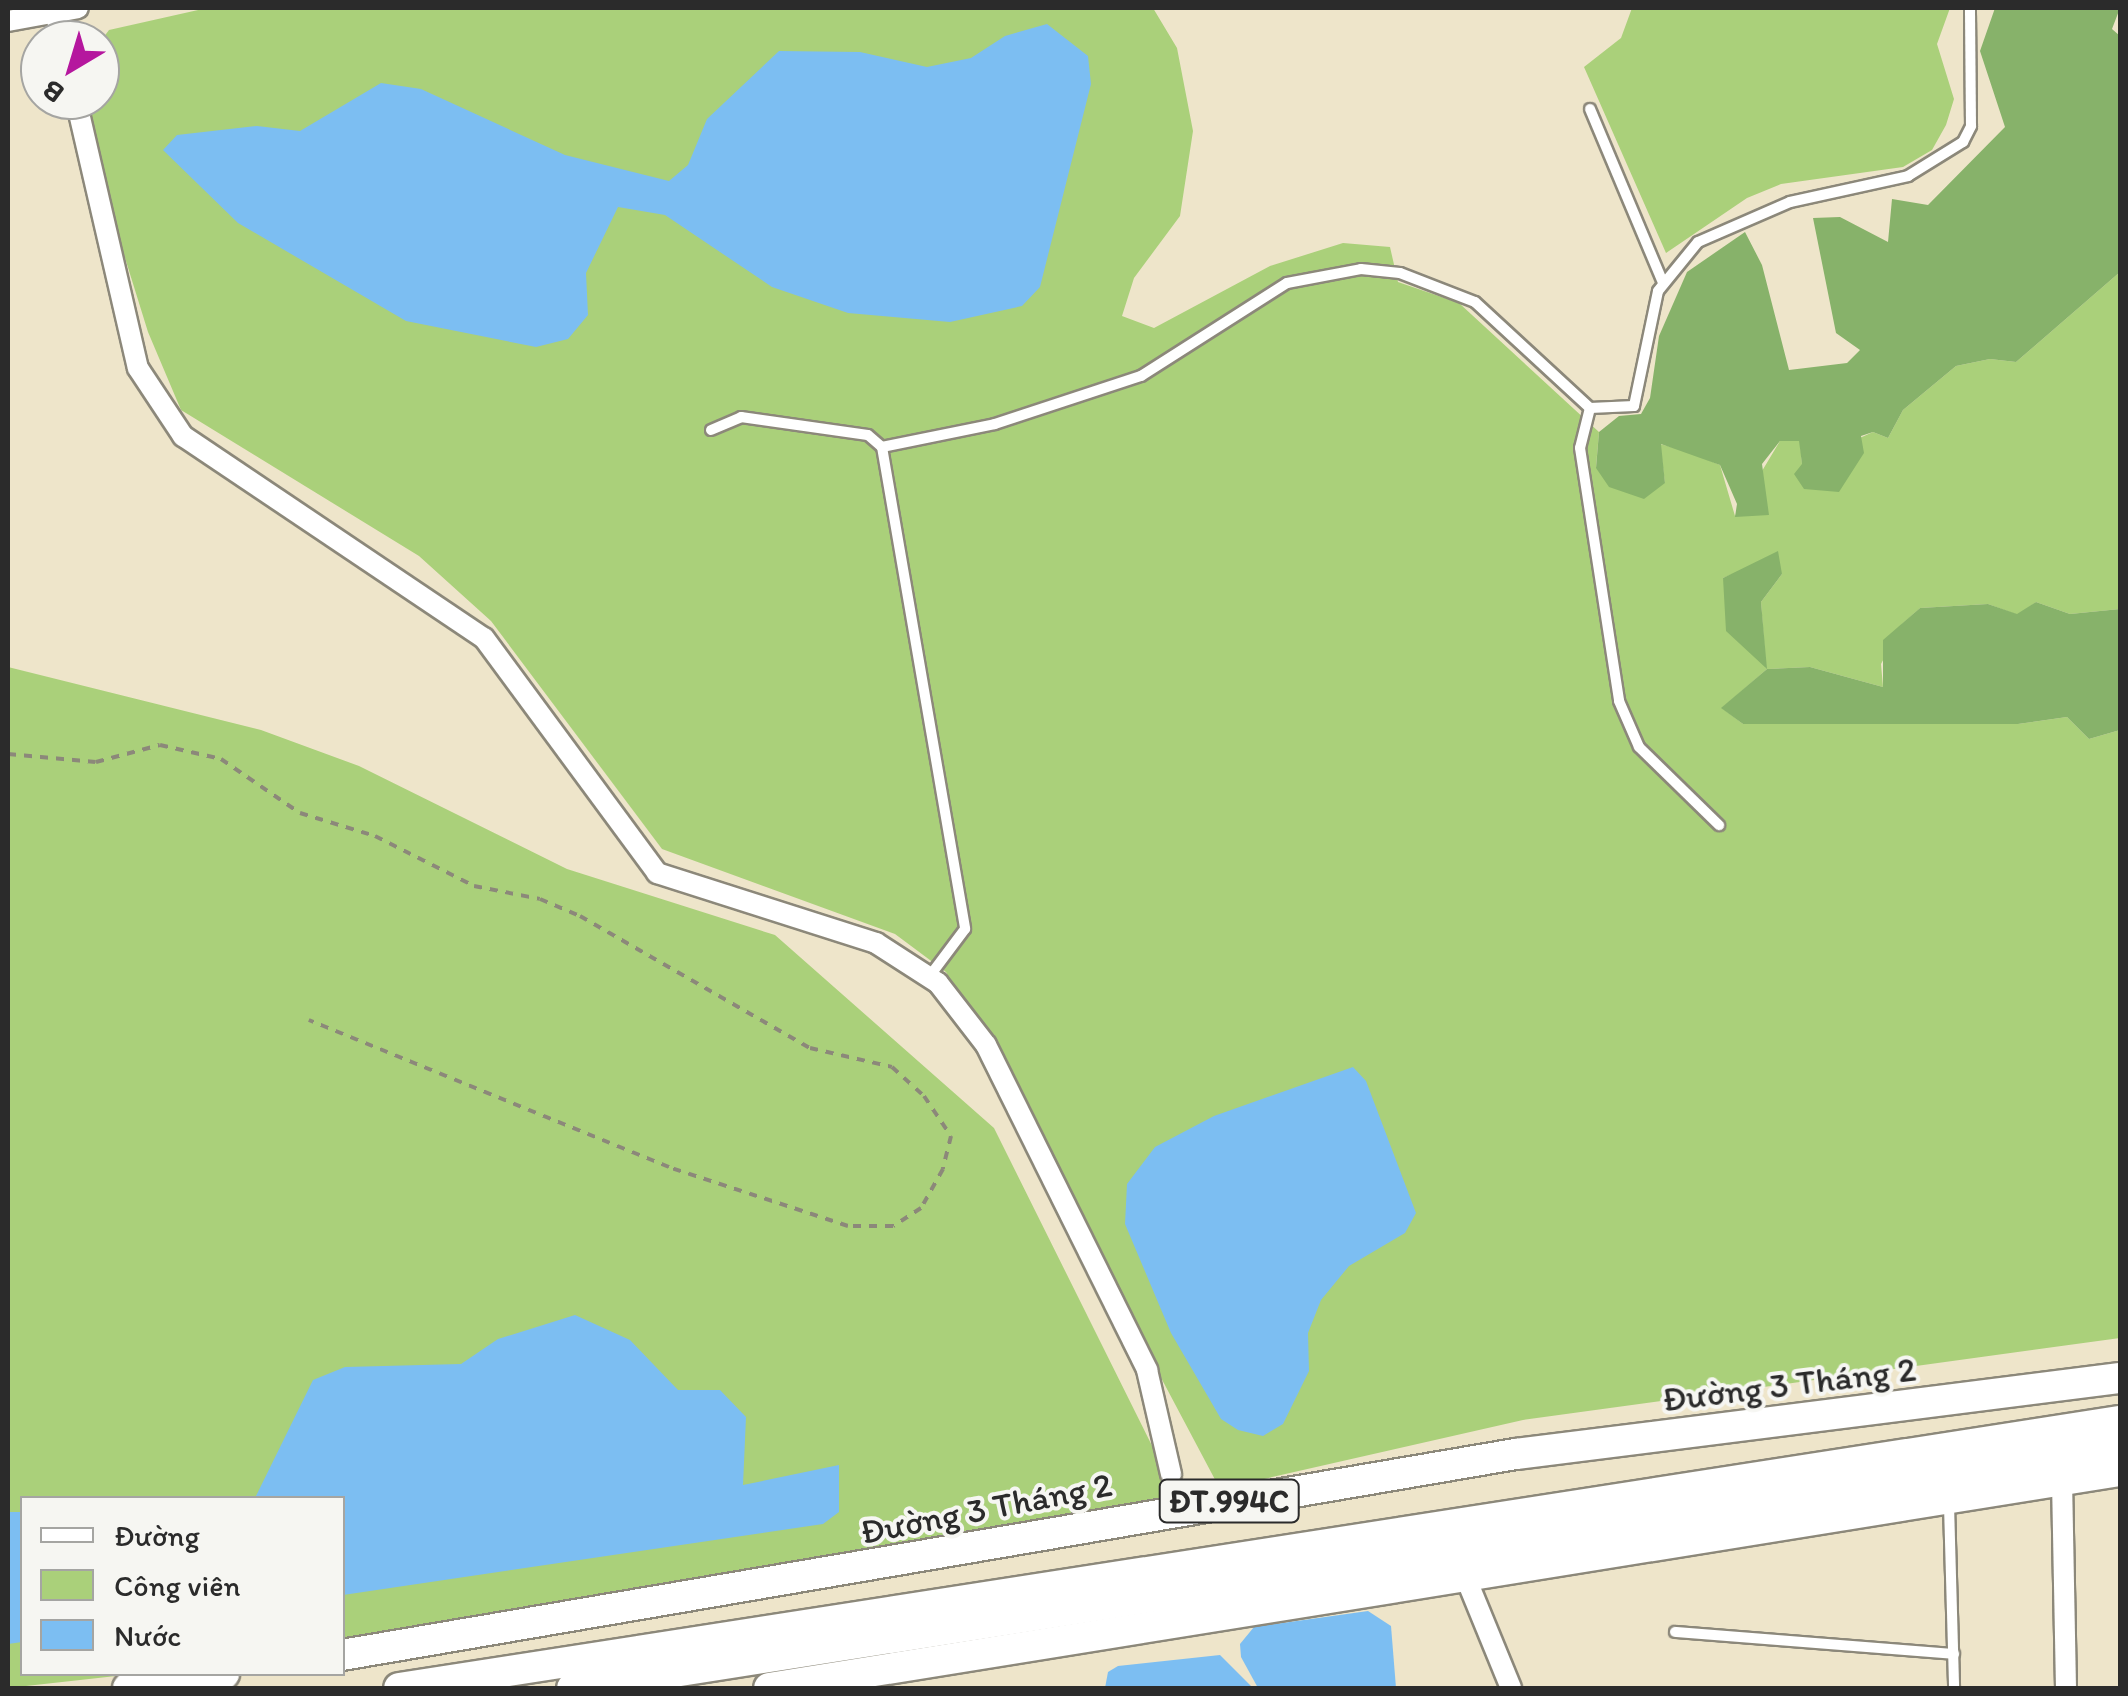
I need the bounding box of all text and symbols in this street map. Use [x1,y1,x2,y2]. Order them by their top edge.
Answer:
north arrow [20,20,120,120]
text: B [35,73,70,111]
street label: Đường 3 Tháng 2 [1660,1348,1918,1420]
street label: Đường 3 Tháng 2 [857,1463,1115,1553]
road number: ĐT.994C [1156,1474,1302,1528]
legend [20,1496,345,1676]
text: Đường [114,1517,200,1554]
text: Công viên [114,1567,240,1604]
text: Nước [114,1617,181,1654]

